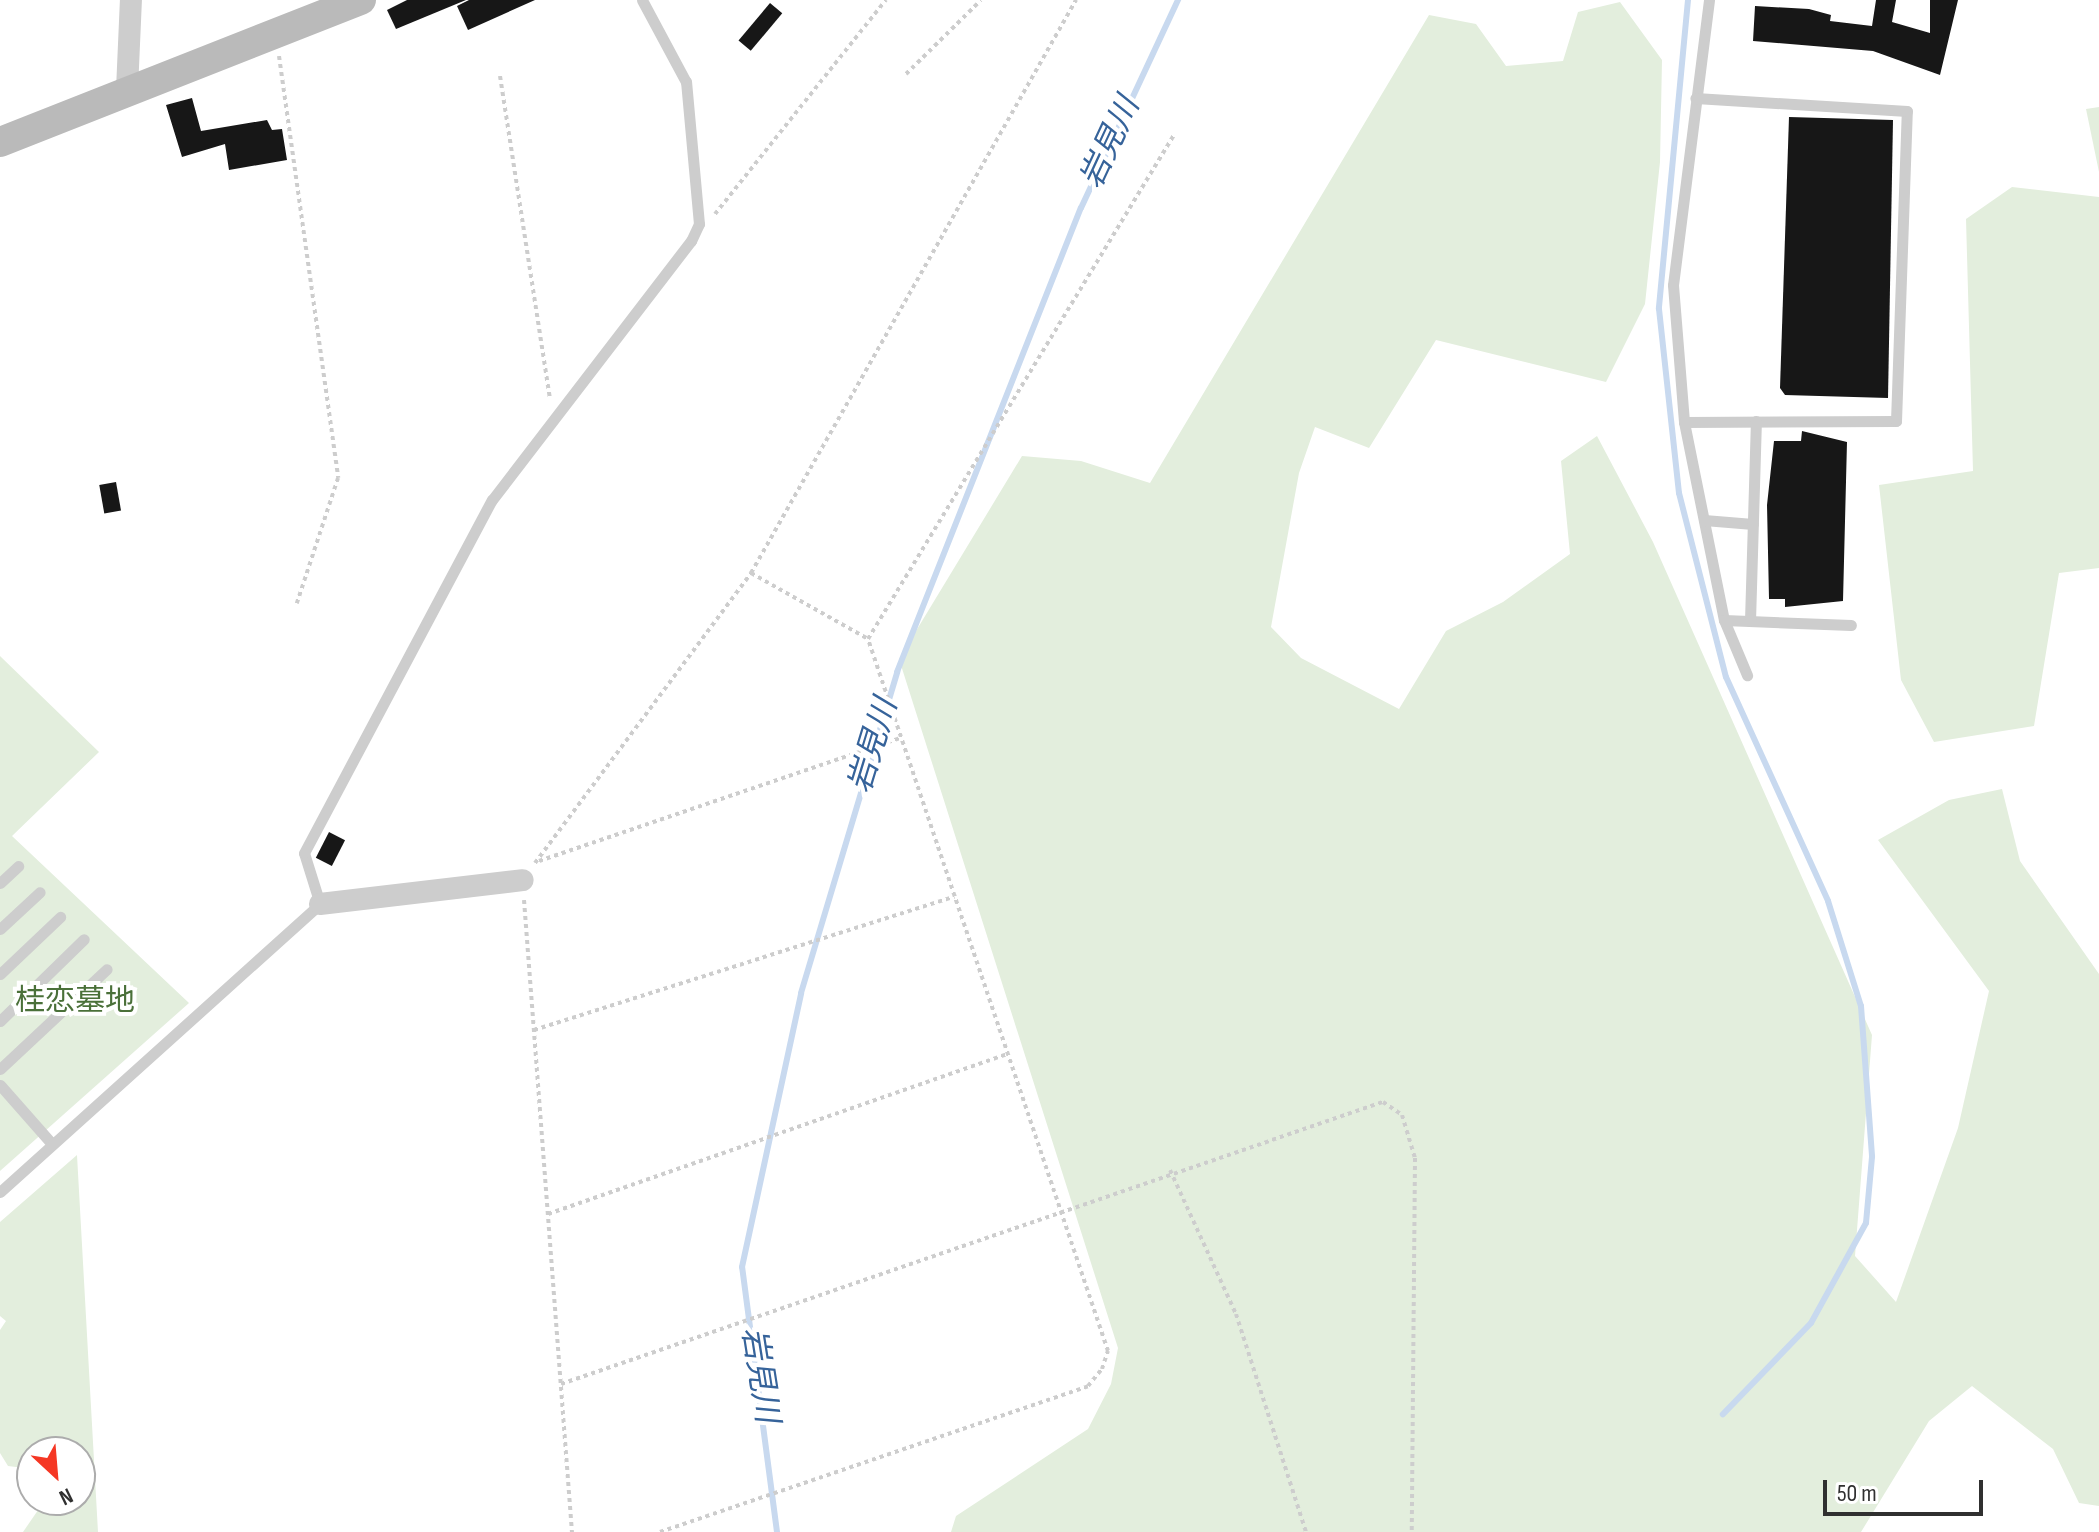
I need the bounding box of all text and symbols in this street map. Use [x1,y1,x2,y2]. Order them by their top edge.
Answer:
water label: 岩見川 [1073,91,1149,195]
water label: 岩見川 [842,694,906,798]
park label: 桂恋墓地 [15,983,135,1019]
water label: 岩見川 [733,1325,785,1425]
north arrow [16,1436,96,1516]
scale bar [1827,1464,1987,1514]
text: 50 m [1837,1479,1877,1508]
text: N [55,1482,77,1511]

